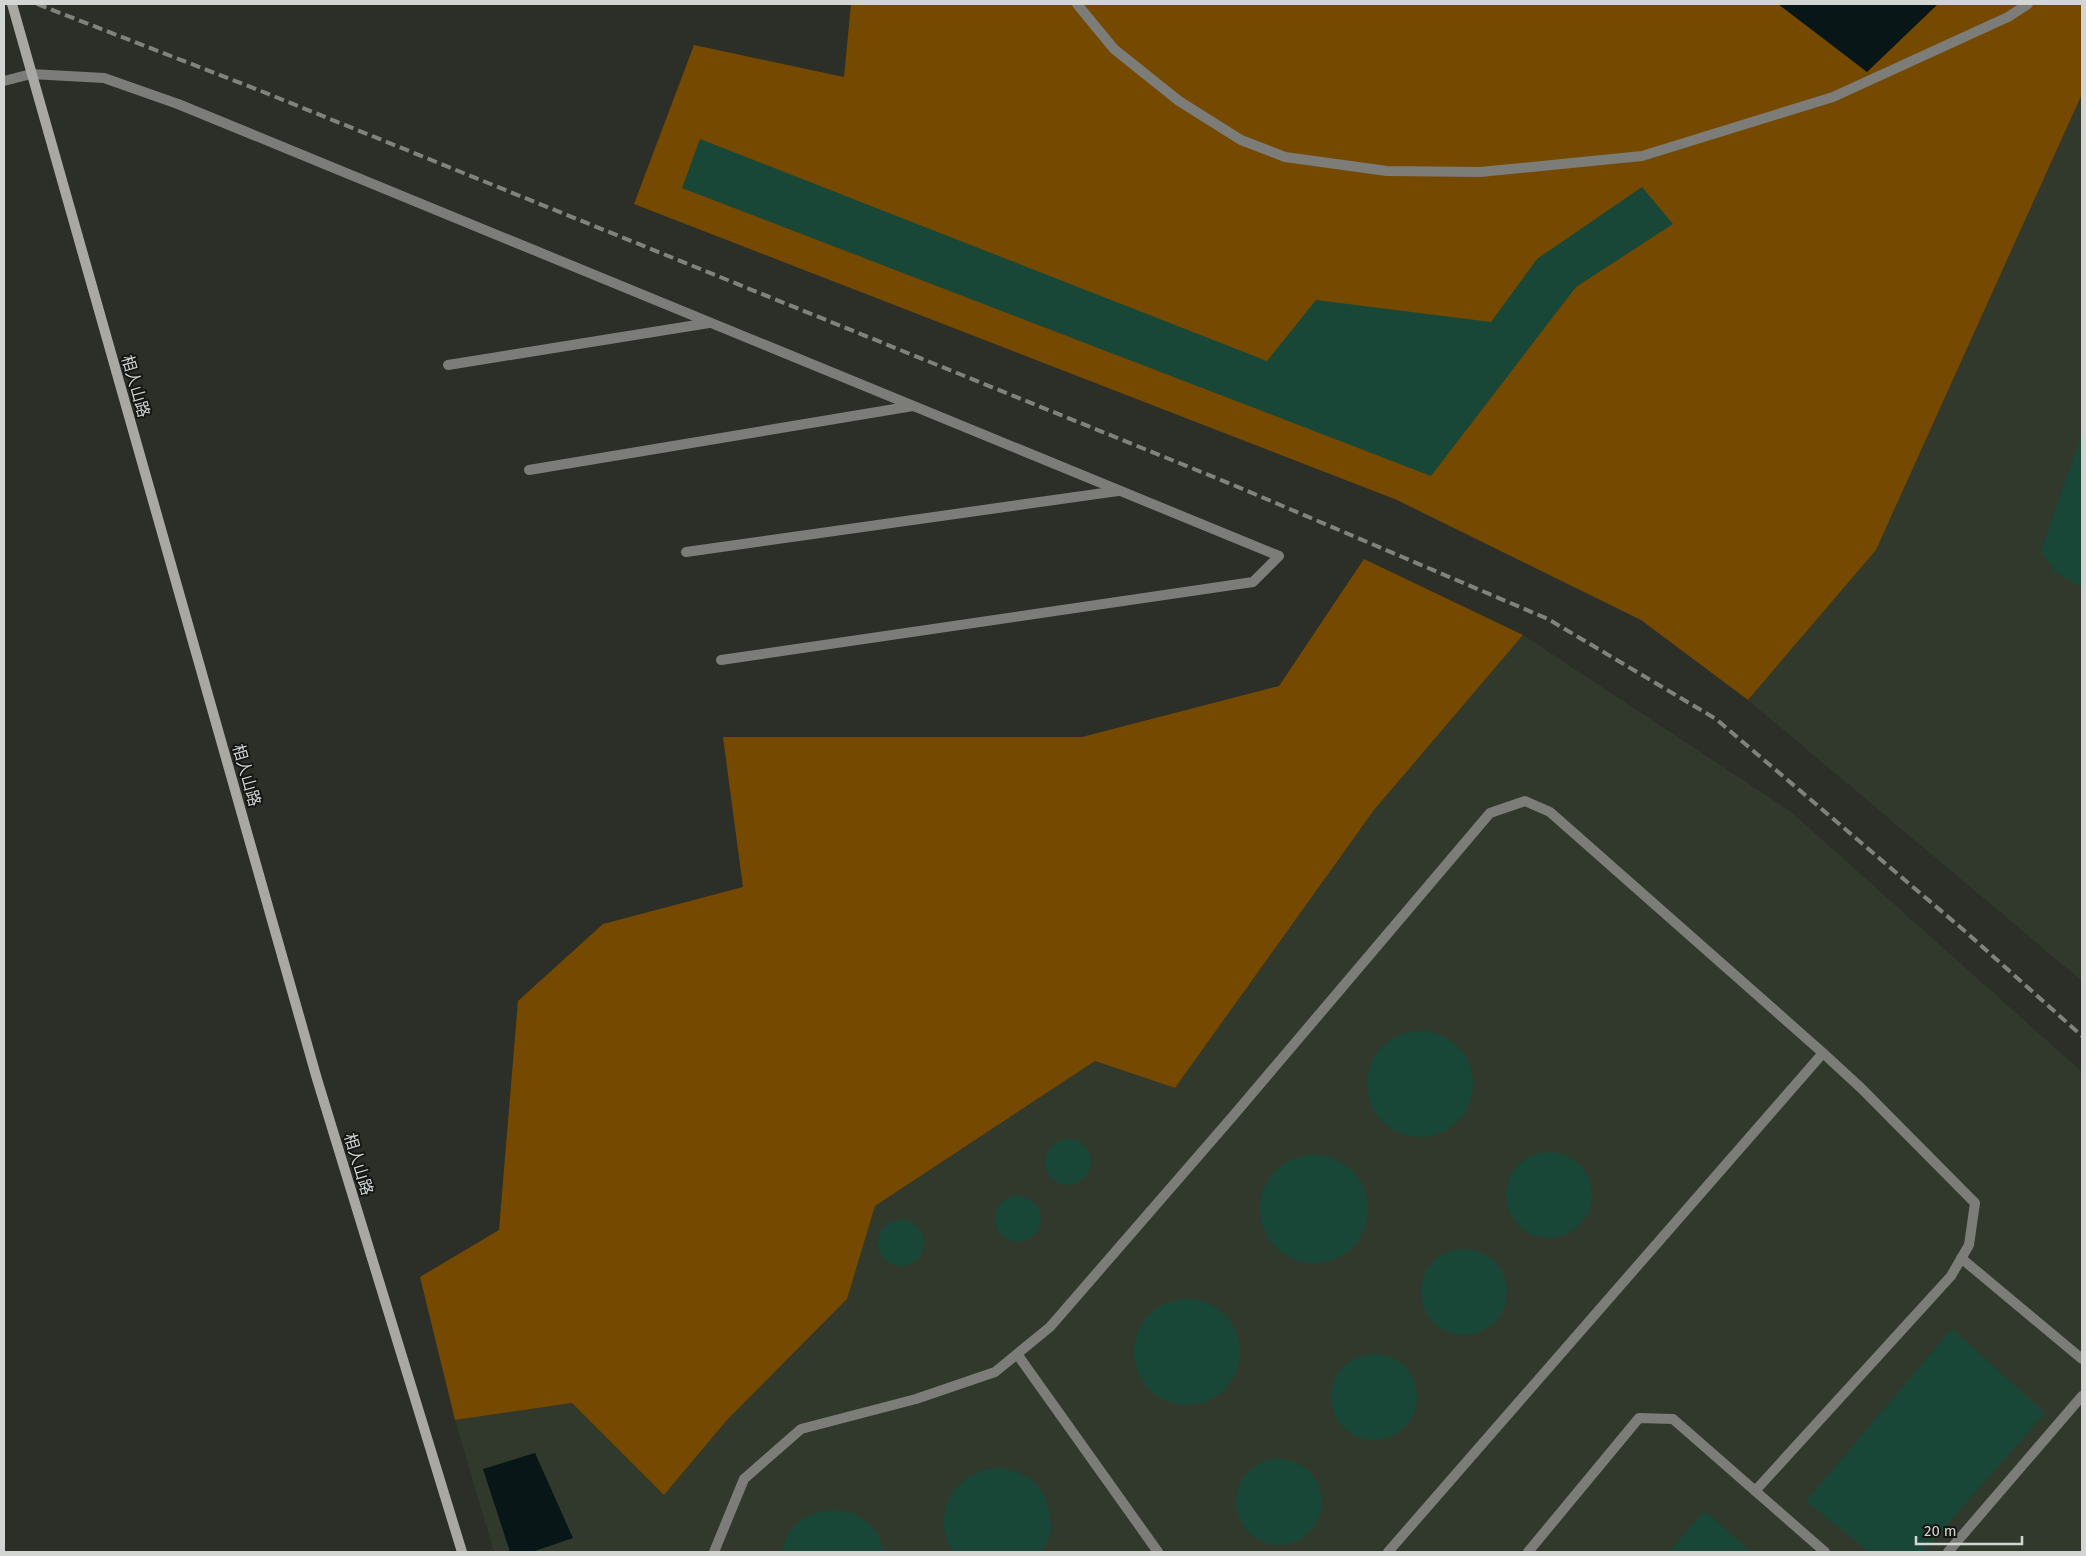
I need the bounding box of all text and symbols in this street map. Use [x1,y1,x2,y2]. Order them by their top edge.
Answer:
street label: 相人山路 [118,353,153,420]
street label: 相人山路 [229,742,264,809]
street label: 相人山路 [340,1131,377,1198]
scale bar [1916,1514,2022,1546]
text: 20 m [1924,1522,1957,1540]

